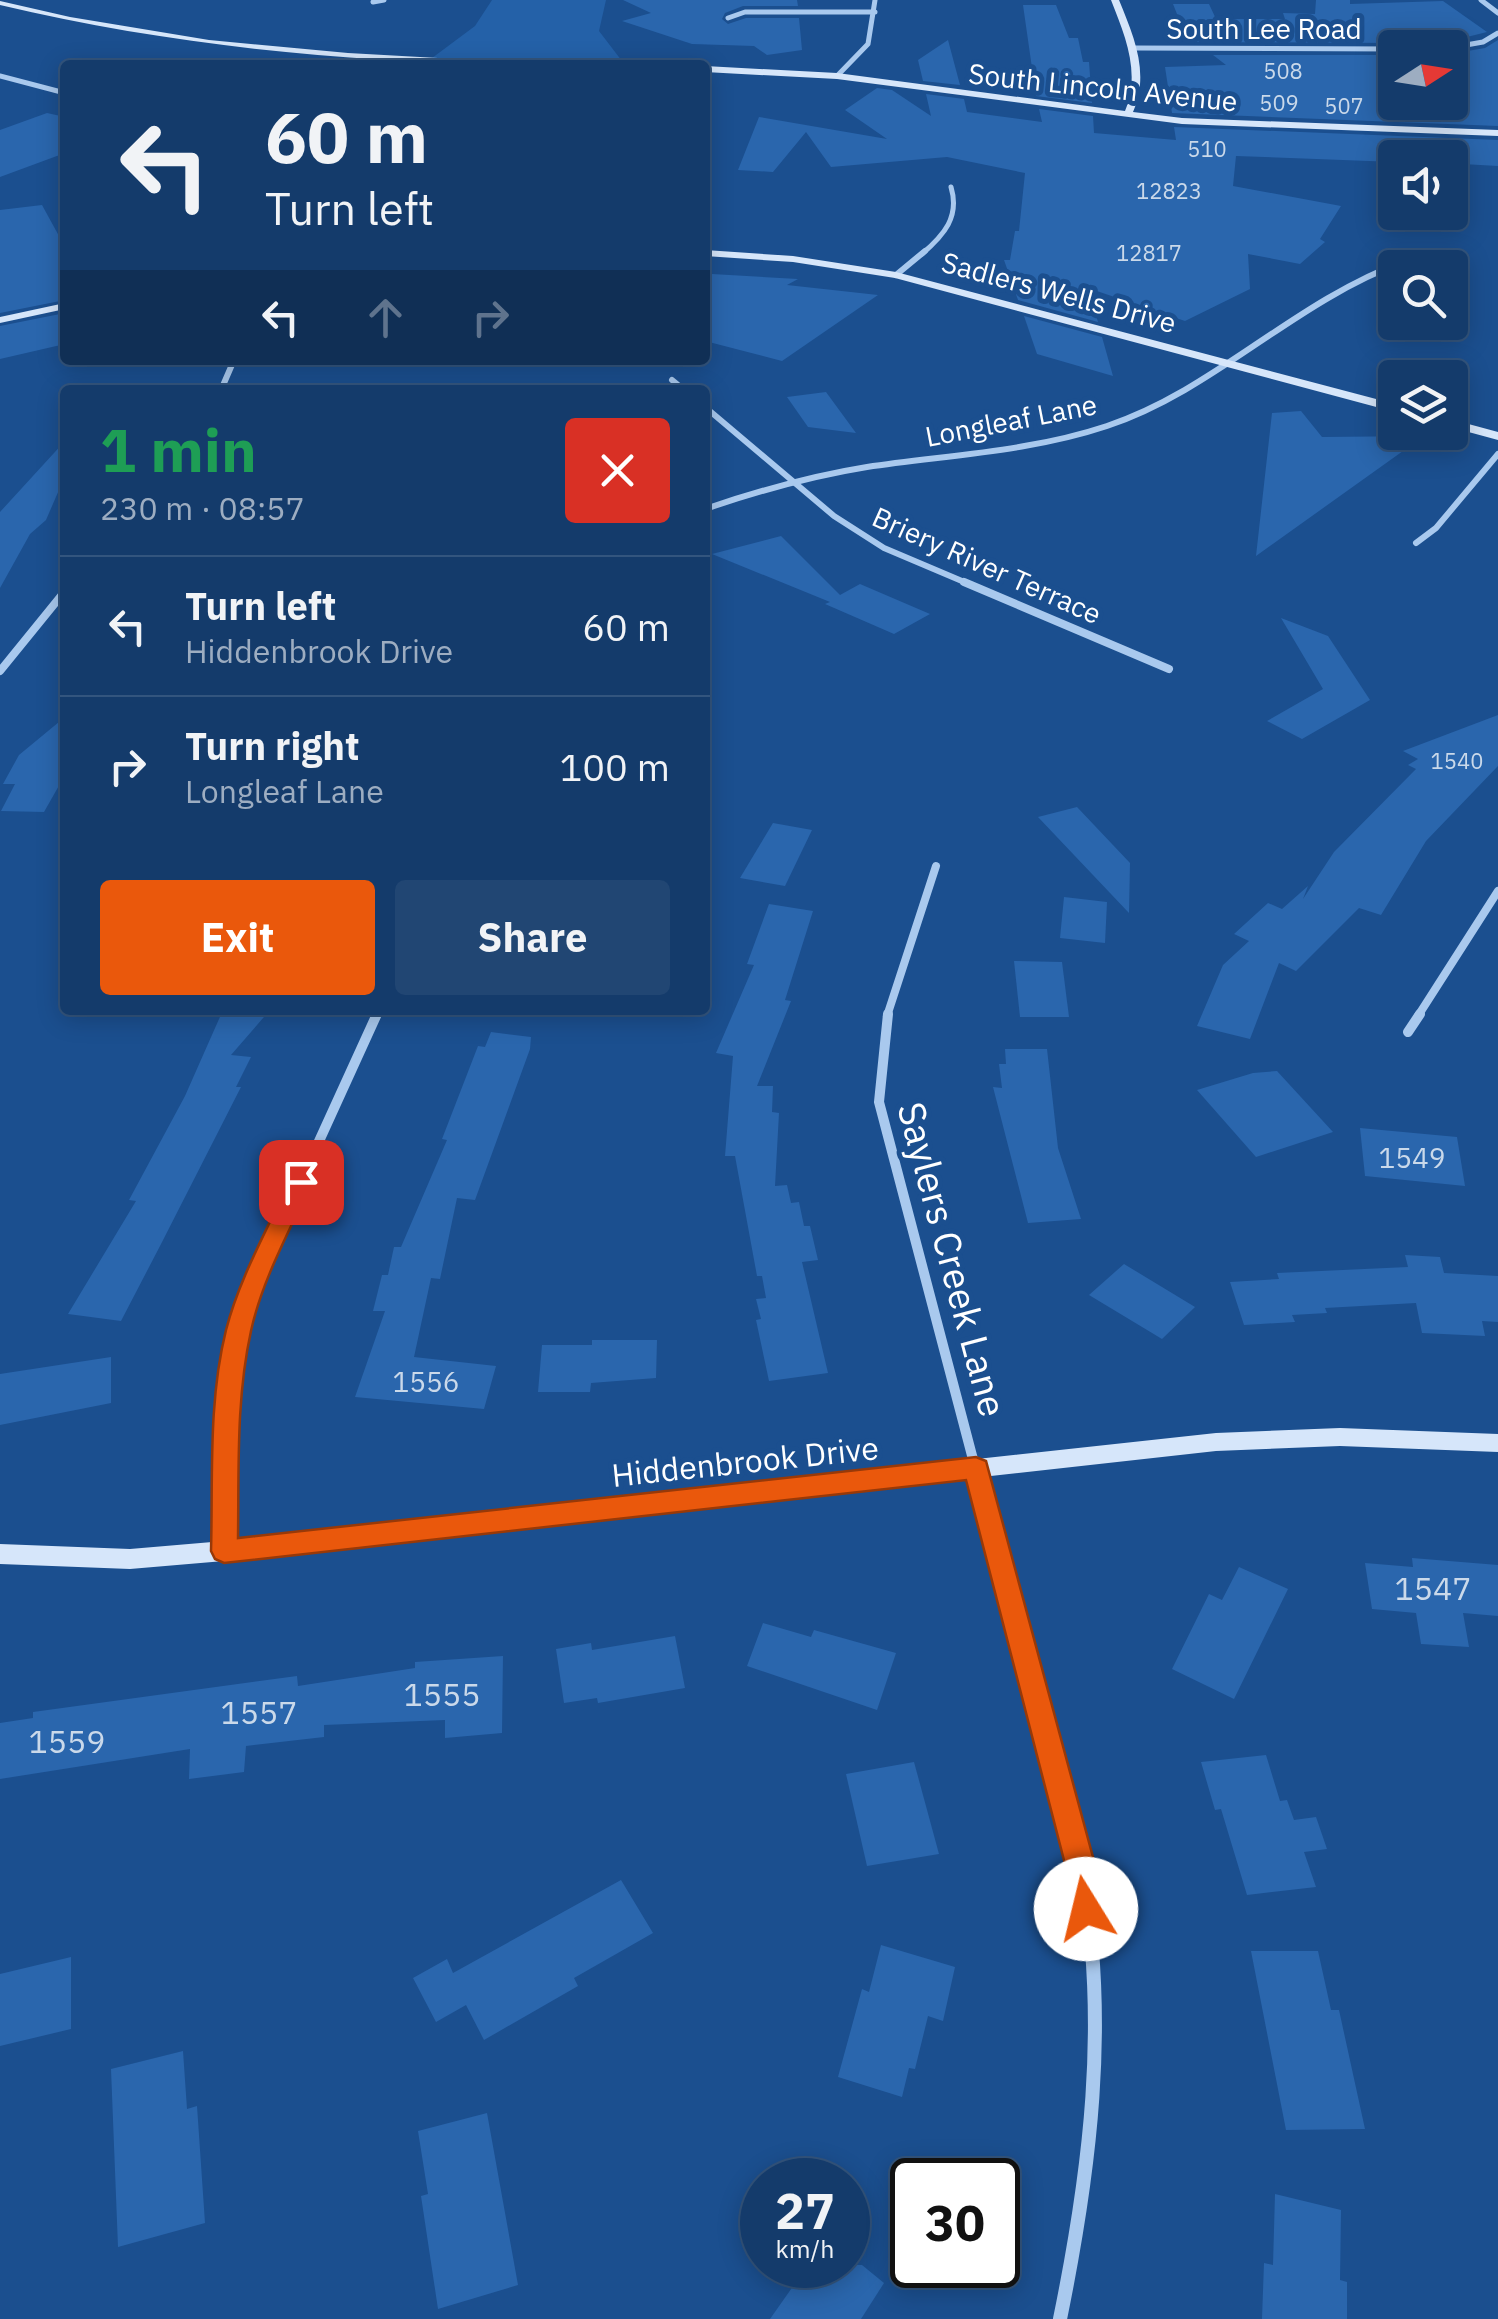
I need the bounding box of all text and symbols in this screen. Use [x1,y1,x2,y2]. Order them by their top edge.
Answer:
street label: South Lee Road [1166,10,1362,47]
north arrow [1378,30,1468,120]
map controls [1378,30,1468,450]
street label: South Lincoln Avenue [967,54,1239,120]
house number: 508 [1263,56,1303,85]
house number: 509 [1259,88,1299,117]
text: 60 m [265,91,428,182]
house number: 507 [1324,91,1364,120]
icon: left [100,100,230,230]
house number: 510 [1187,134,1227,163]
button: sound [1378,140,1468,230]
house number: 12823 [1136,176,1202,205]
text: Turn left [265,179,434,237]
house number: 12817 [1116,238,1182,267]
street label: Sadlers Wells Drive [938,243,1180,341]
button: search [1378,250,1468,340]
icon: left [253,290,308,345]
icon: ahead [358,290,413,345]
icon: right [463,290,518,345]
button: layers [1378,360,1468,450]
street label: Longleaf Lane [922,385,1100,455]
text: 1 min [100,410,257,489]
button: close [565,418,670,523]
text: 230 m · 08:57 [100,487,305,529]
street label: Briery River Terrace [867,498,1107,632]
text: Turn left [185,581,336,630]
icon: left [100,599,155,654]
text: 60 m [582,602,670,651]
text: Hiddenbrook Drive [185,630,453,672]
text: Turn right [185,721,360,770]
icon: right [100,739,155,794]
text: 100 m [559,742,670,791]
house number: 1540 [1431,746,1483,775]
text: Longleaf Lane [185,770,384,812]
button: Exit [100,880,375,995]
button: Share [395,880,670,995]
street label: Saylers Creek Lane [887,1096,1019,1422]
house number: 1549 [1378,1139,1446,1176]
pin [259,1140,344,1225]
icon: arrive [274,1155,329,1210]
house number: 1556 [392,1363,460,1400]
street label: Hiddenbrook Drive [609,1426,881,1496]
house number: 1547 [1395,1567,1471,1609]
house number: 1555 [404,1673,480,1715]
house number: 1557 [221,1691,297,1733]
house number: 1559 [29,1720,105,1762]
position arrow [1034,1857,1138,1961]
speed limit sign: 30 [890,2158,1020,2288]
text: 27 [775,2178,835,2243]
text: km/h [776,2232,834,2265]

